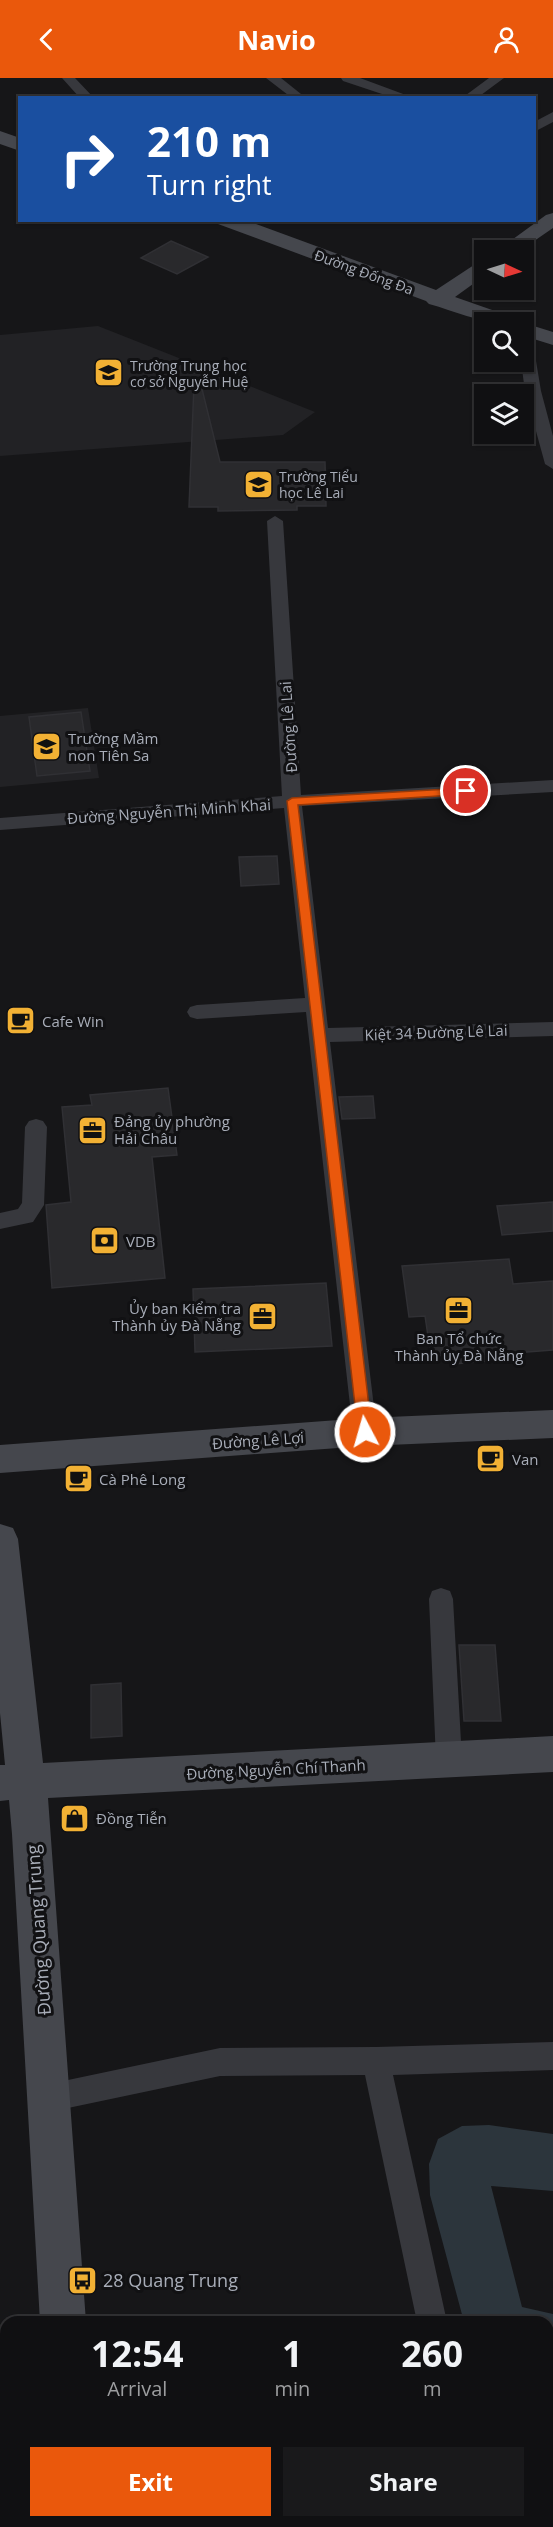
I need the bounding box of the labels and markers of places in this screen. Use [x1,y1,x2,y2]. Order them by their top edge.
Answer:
place label: Trường Trung học cơ sở Nguyễn Huệ [130,356,248,391]
school or university icon: Trường Trung học cơ sở Nguyễn Huệ [93,357,125,389]
place label: Trường Tiểu học Lê Lai [279,467,358,502]
school or university icon: Trường Tiểu học Lê Lai [242,468,274,500]
place label: Trường Mầm non Tiên Sa [68,728,158,765]
school or university icon: Trường Mầm non Tiên Sa [31,731,63,763]
pin [440,765,491,816]
cafe icon: Cafe Win [5,1005,37,1037]
place label: Cafe Win [42,1011,104,1031]
place label: Đảng ủy phường Hải Châu [114,1111,230,1148]
office icon: Đảng ủy phường Hải Châu [77,1114,109,1146]
bank icon: VDB [89,1225,121,1257]
place label: VDB [126,1231,156,1251]
office icon: Ban Tổ chức Thành ủy Đà Nẵng [443,1295,475,1327]
place label: Ủy ban Kiểm tra Thành ủy Đà Nẵng [112,1298,241,1335]
office icon: Ủy ban Kiểm tra Thành ủy Đà Nẵng [246,1301,278,1333]
place label: Ban Tổ chức Thành ủy Đà Nẵng [395,1328,523,1365]
cafe icon: Van [475,1443,507,1475]
place label: Van [512,1449,538,1469]
cafe icon: Cà Phê Long [62,1463,94,1495]
place label: Cà Phê Long [99,1469,185,1489]
shop icon: Đồng Tiễn [59,1802,91,1834]
place label: Đồng Tiễn [96,1808,167,1828]
bus stop icon: 28 Quang Trung [66,2264,98,2296]
place label: 28 Quang Trung [103,2268,238,2292]

